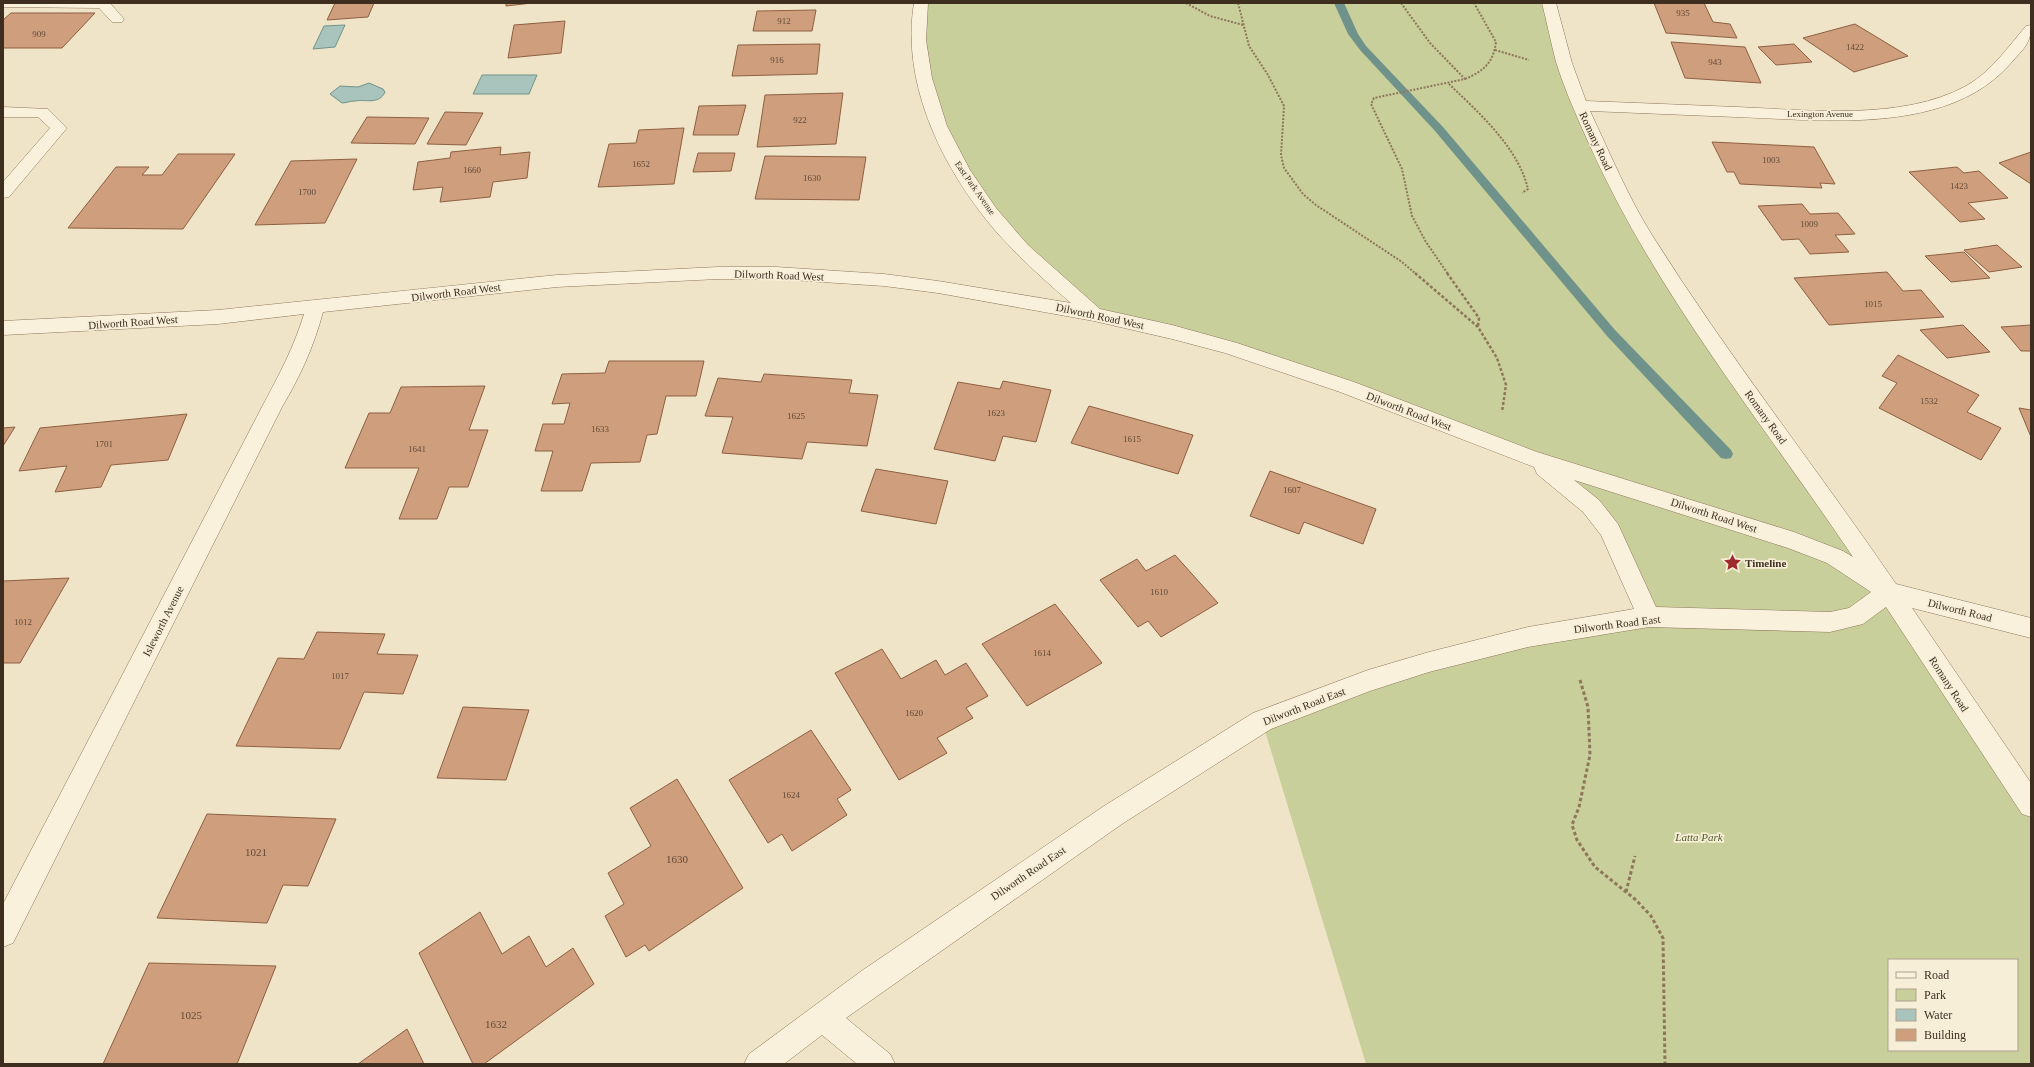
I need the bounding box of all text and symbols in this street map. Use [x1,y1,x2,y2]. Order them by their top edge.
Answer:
house number: 935 [1676,8,1690,18]
house number: 912 [777,16,791,26]
house number: 909 [32,29,46,39]
house number: 1422 [1846,42,1864,52]
house number: 916 [770,55,784,65]
house number: 943 [1708,57,1722,67]
street label: Lexington Avenue [1787,109,1853,119]
street label: Romany Road [1577,110,1615,173]
house number: 922 [793,115,807,125]
house number: 1003 [1762,155,1781,165]
house number: 1652 [632,159,650,169]
street label: East Park Avenue [953,159,997,217]
house number: 1660 [463,165,482,175]
house number: 1630 [803,173,822,183]
house number: 1423 [1950,181,1969,191]
house number: 1700 [298,187,317,197]
house number: 1009 [1800,219,1819,229]
street label: Dilworth Road West [734,267,824,283]
street label: Dilworth Road West [411,281,501,303]
house number: 1015 [1864,299,1883,309]
street label: Dilworth Road West [1055,301,1145,331]
street label: Dilworth Road West [88,313,178,331]
street label: Romany Road [1743,388,1790,447]
street label: Dilworth Road West [1365,389,1453,433]
house number: 1532 [1920,396,1938,406]
house number: 1623 [987,408,1006,418]
house number: 1625 [787,411,806,421]
house number: 1633 [591,424,610,434]
house number: 1615 [1123,434,1142,444]
house number: 1701 [95,439,113,449]
house number: 1641 [408,444,426,454]
house number: 1607 [1283,485,1302,495]
street label: Dilworth Road West [1669,495,1759,535]
place icon: Timeline [1722,553,1742,573]
place label: Timeline [1745,557,1786,569]
street label: Isleworth Avenue [140,584,186,658]
house number: 1610 [1150,587,1169,597]
street label: Dilworth Road [1927,596,1994,624]
street label: Dilworth Road East [1573,613,1661,635]
house number: 1012 [14,617,32,627]
house number: 1614 [1033,648,1052,658]
street label: Romany Road [1927,654,1972,714]
house number: 1017 [331,671,350,681]
street label: Dilworth Road East [1261,685,1347,727]
house number: 1620 [905,708,924,718]
house number: 1624 [782,790,801,800]
park label: Latta Park [1674,831,1724,843]
street label: Dilworth Road East [988,844,1068,902]
house number: 1021 [245,846,267,858]
house number: 1630 [666,853,689,865]
legend [1888,959,2018,1051]
text: Road [1924,968,1949,982]
text: Park [1924,988,1946,1002]
text: Water [1924,1008,1952,1022]
house number: 1025 [180,1009,203,1021]
house number: 1632 [485,1018,507,1030]
text: Building [1924,1028,1966,1042]

